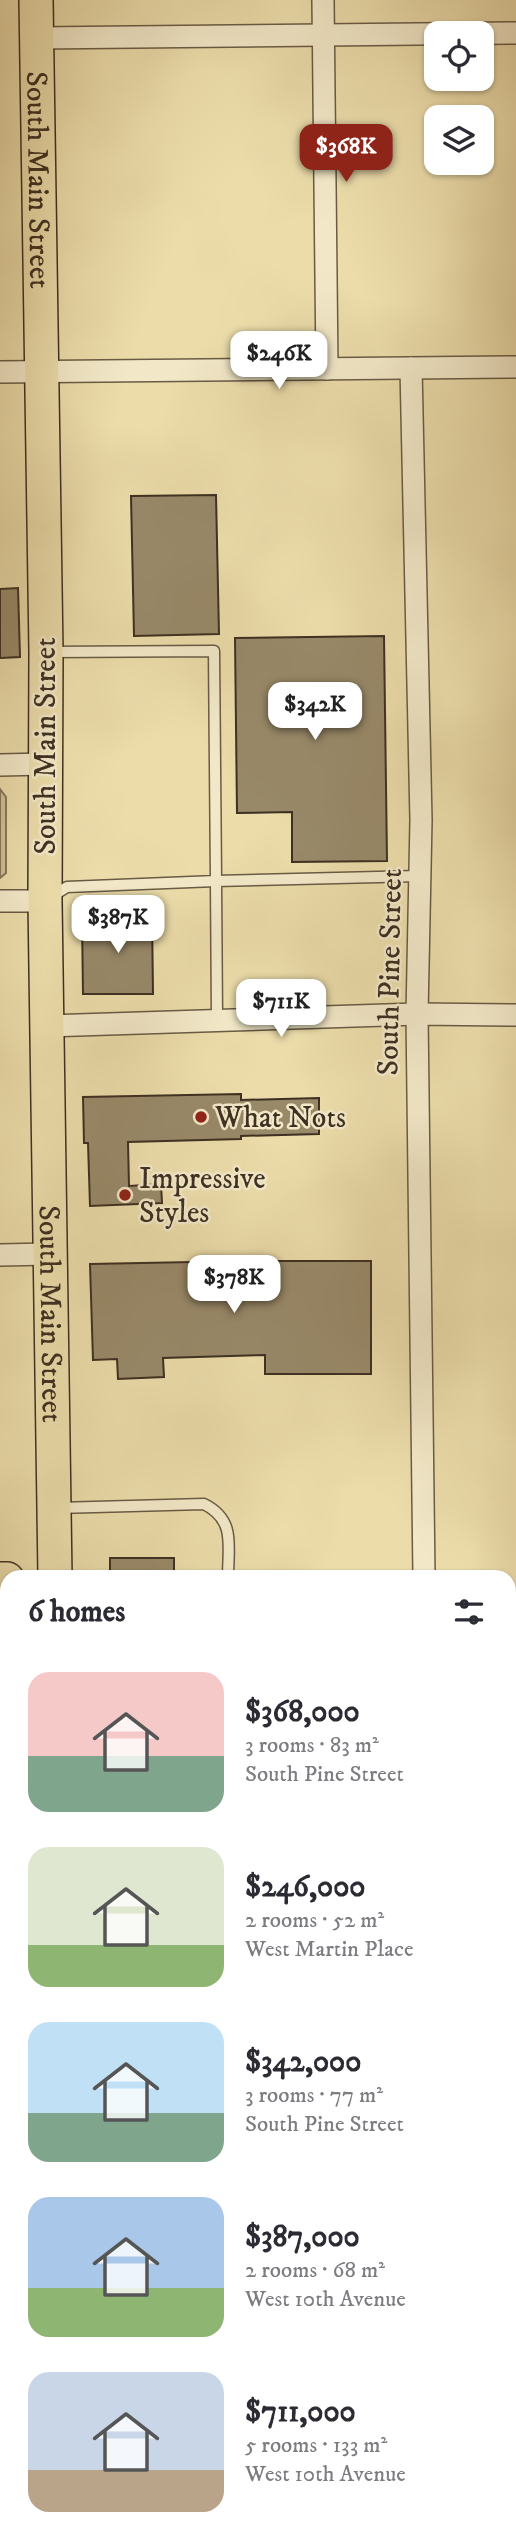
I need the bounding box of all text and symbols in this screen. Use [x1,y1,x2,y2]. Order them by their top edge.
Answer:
map controls [424,21,494,175]
button: locate [424,21,494,91]
street label: South Main Street [17,71,57,289]
button: layers [424,105,494,175]
pin: $368K [297,124,395,184]
text: $368K [316,132,376,161]
pin: $246K [230,332,328,391]
text: $246K [246,339,312,368]
street label: South Main Street [28,637,65,855]
pin: $342K [266,682,364,742]
text: $342K [284,690,346,719]
street label: South Pine Street [370,868,411,1076]
pin: $387K [69,895,167,955]
text: $387K [88,903,148,932]
pin: $711K [232,979,330,1039]
text: $711K [252,987,310,1016]
place label: What Nots [214,1100,346,1137]
marker: What Nots [193,1109,209,1125]
place label: Impressive Styles [139,1161,266,1232]
marker: Impressive Styles [117,1187,133,1203]
street label: South Main Street [30,1205,70,1423]
pin: $378K [185,1256,283,1315]
text: $378K [204,1263,264,1292]
icon: filters [450,1593,488,1631]
text: 6 homes [28,1594,125,1631]
text: $368,000 [245,1694,360,1731]
icon: home [84,1700,168,1784]
text: 3 rooms · 83 m² [245,1731,379,1760]
text: South Pine Street [245,1760,404,1789]
text: $246,000 [245,1869,366,1906]
icon: home [84,1875,168,1959]
text: 2 rooms · 52 m² [245,1906,384,1935]
text: West Martin Place [245,1935,413,1964]
text: $342,000 [245,2044,361,2081]
icon: home [84,2050,168,2134]
text: 3 rooms · 77 m² [245,2081,383,2110]
text: South Pine Street [245,2110,404,2139]
text: $387,000 [245,2219,360,2256]
icon: home [84,2225,168,2309]
text: 2 rooms · 68 m² [245,2256,385,2285]
text: West 10th Avenue [245,2285,406,2314]
text: $711,000 [245,2394,356,2431]
icon: home [84,2400,168,2484]
text: 5 rooms · 133 m² [245,2431,387,2460]
text: West 10th Avenue [245,2460,406,2489]

